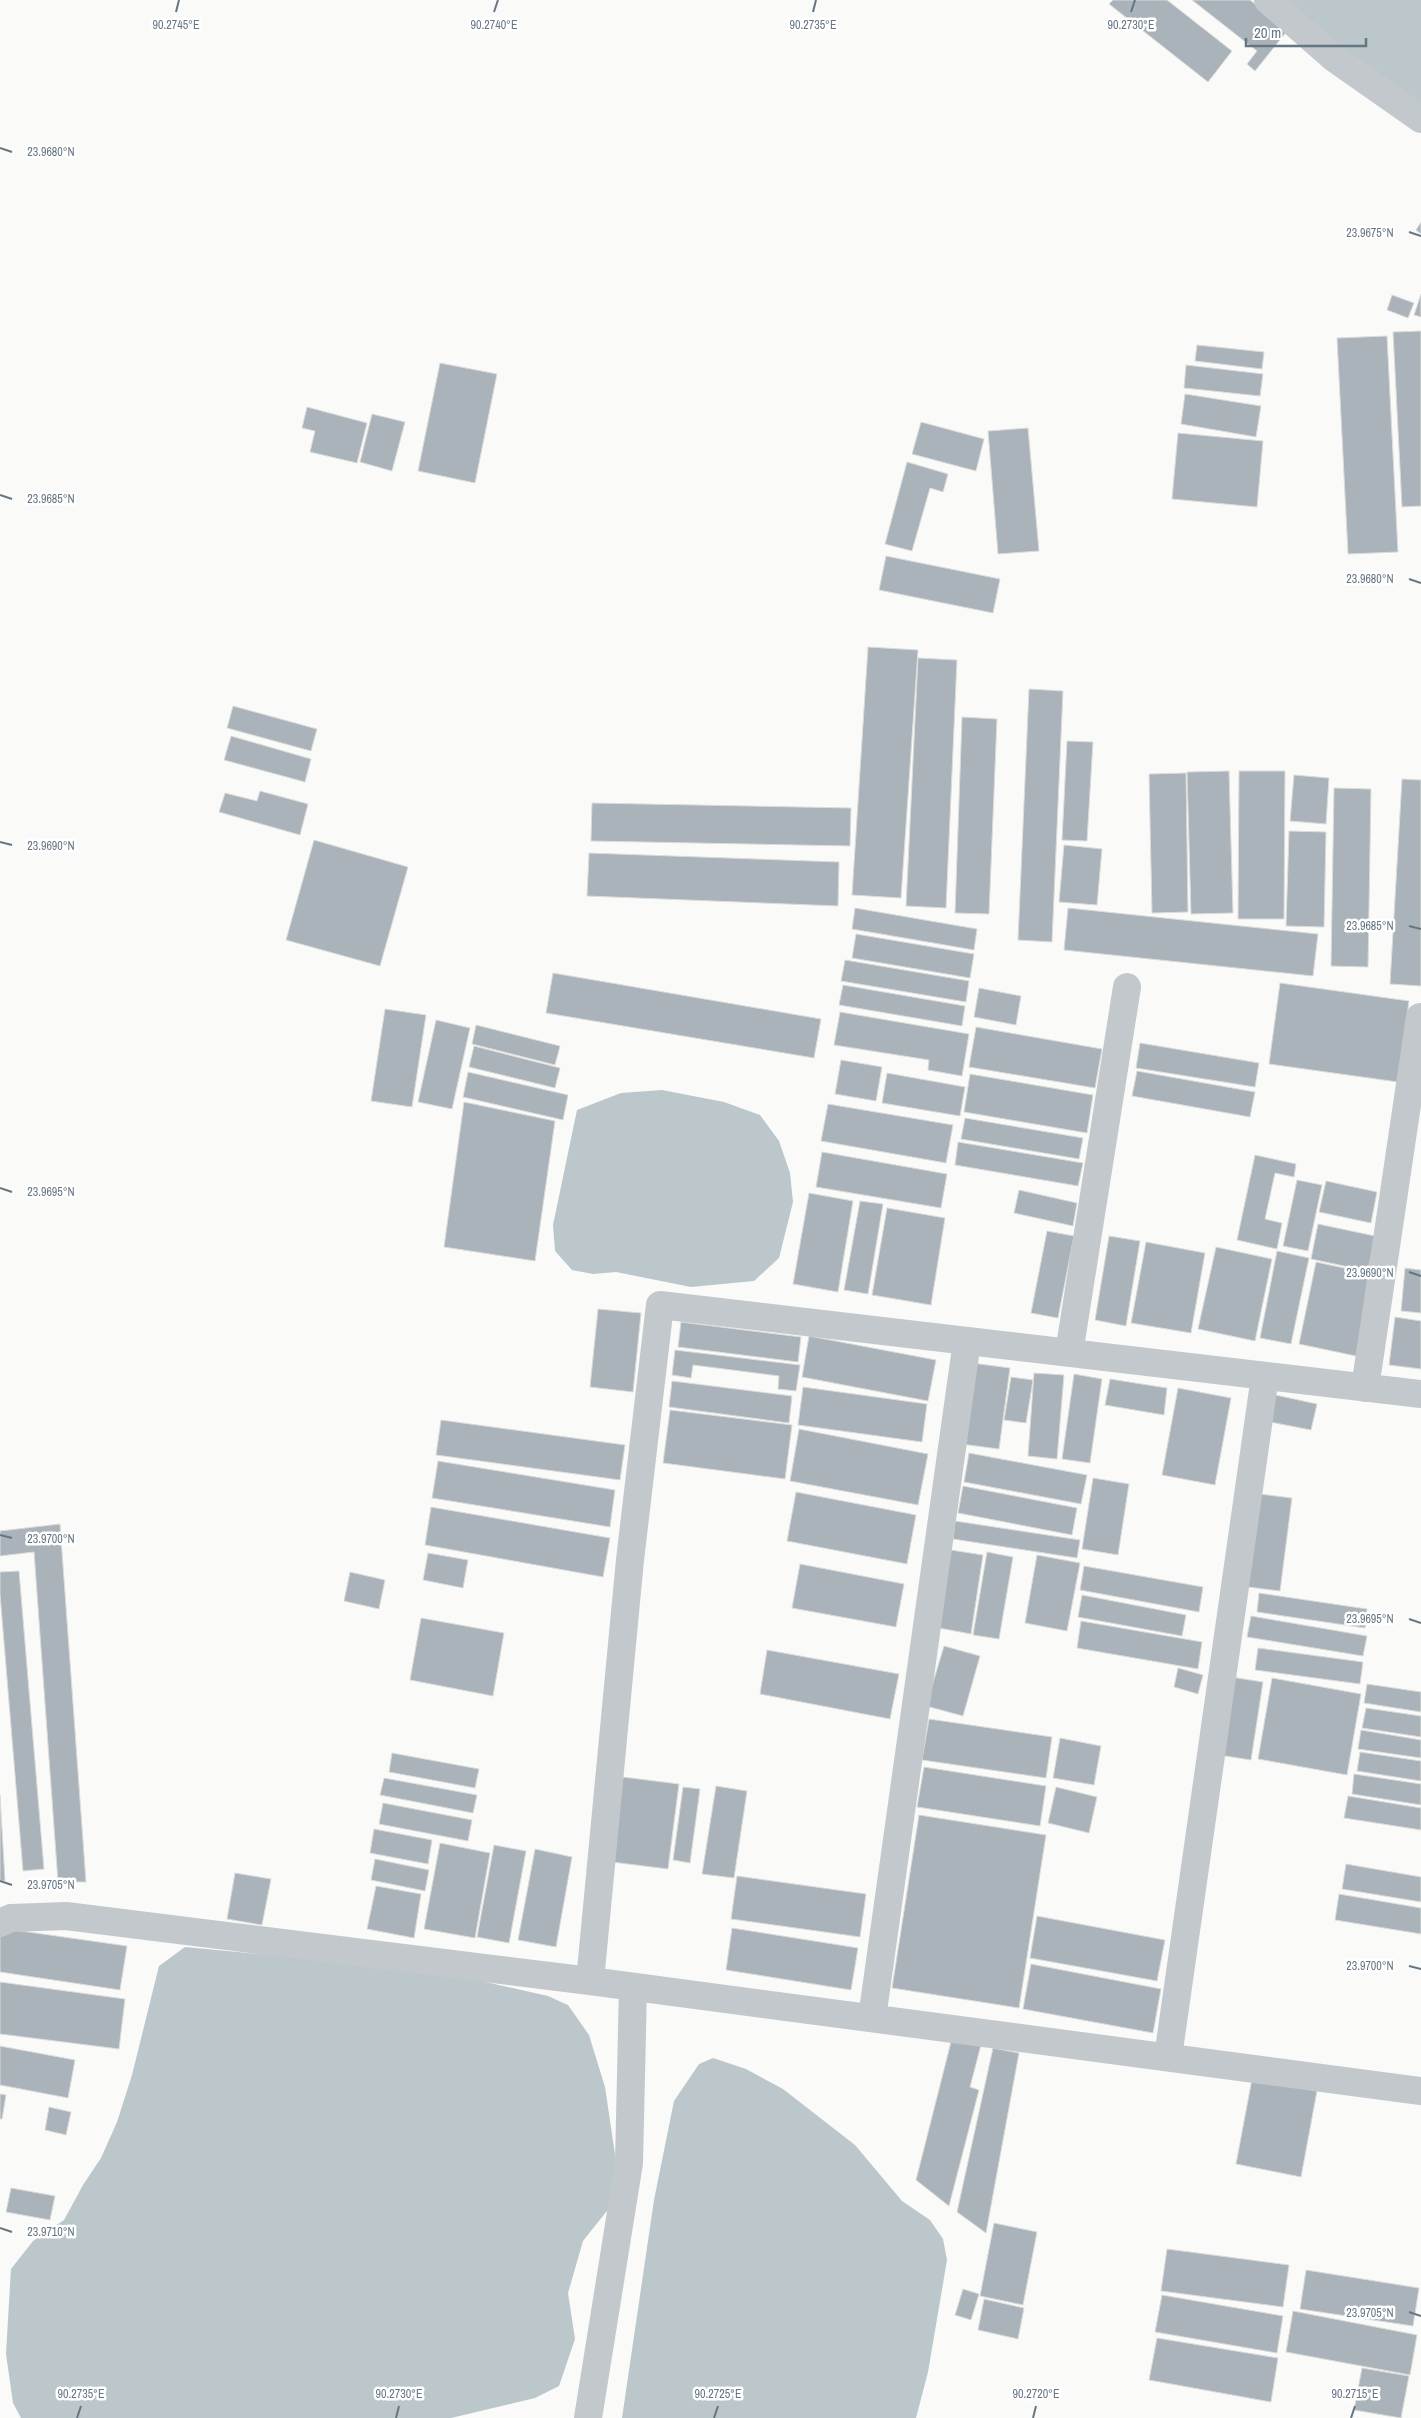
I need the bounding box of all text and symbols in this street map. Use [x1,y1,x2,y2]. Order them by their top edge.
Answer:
scale bar [1246,15,1366,47]
text: 90.2745°E [153,17,199,33]
text: 90.2740°E [471,17,517,33]
text: 90.2735°E [790,17,836,33]
text: 90.2730°E [1108,17,1154,33]
text: 20 m [1254,22,1281,43]
text: 23.9680°N [27,144,75,160]
text: 23.9675°N [1346,225,1394,241]
text: 23.9685°N [27,491,75,507]
text: 23.9680°N [1346,571,1394,587]
text: 23.9690°N [27,838,75,854]
text: 23.9685°N [1346,918,1394,934]
text: 23.9695°N [27,1184,75,1200]
text: 23.9690°N [1346,1265,1394,1281]
text: 23.9700°N [27,1531,75,1547]
text: 23.9695°N [1346,1611,1394,1627]
text: 23.9705°N [27,1877,75,1893]
text: 23.9700°N [1346,1958,1394,1974]
text: 23.9710°N [27,2224,75,2240]
text: 23.9705°N [1346,2305,1394,2321]
text: 90.2735°E [58,2386,104,2402]
text: 90.2730°E [376,2386,422,2402]
text: 90.2725°E [695,2386,741,2402]
text: 90.2720°E [1013,2386,1059,2402]
text: 90.2715°E [1332,2386,1378,2402]

